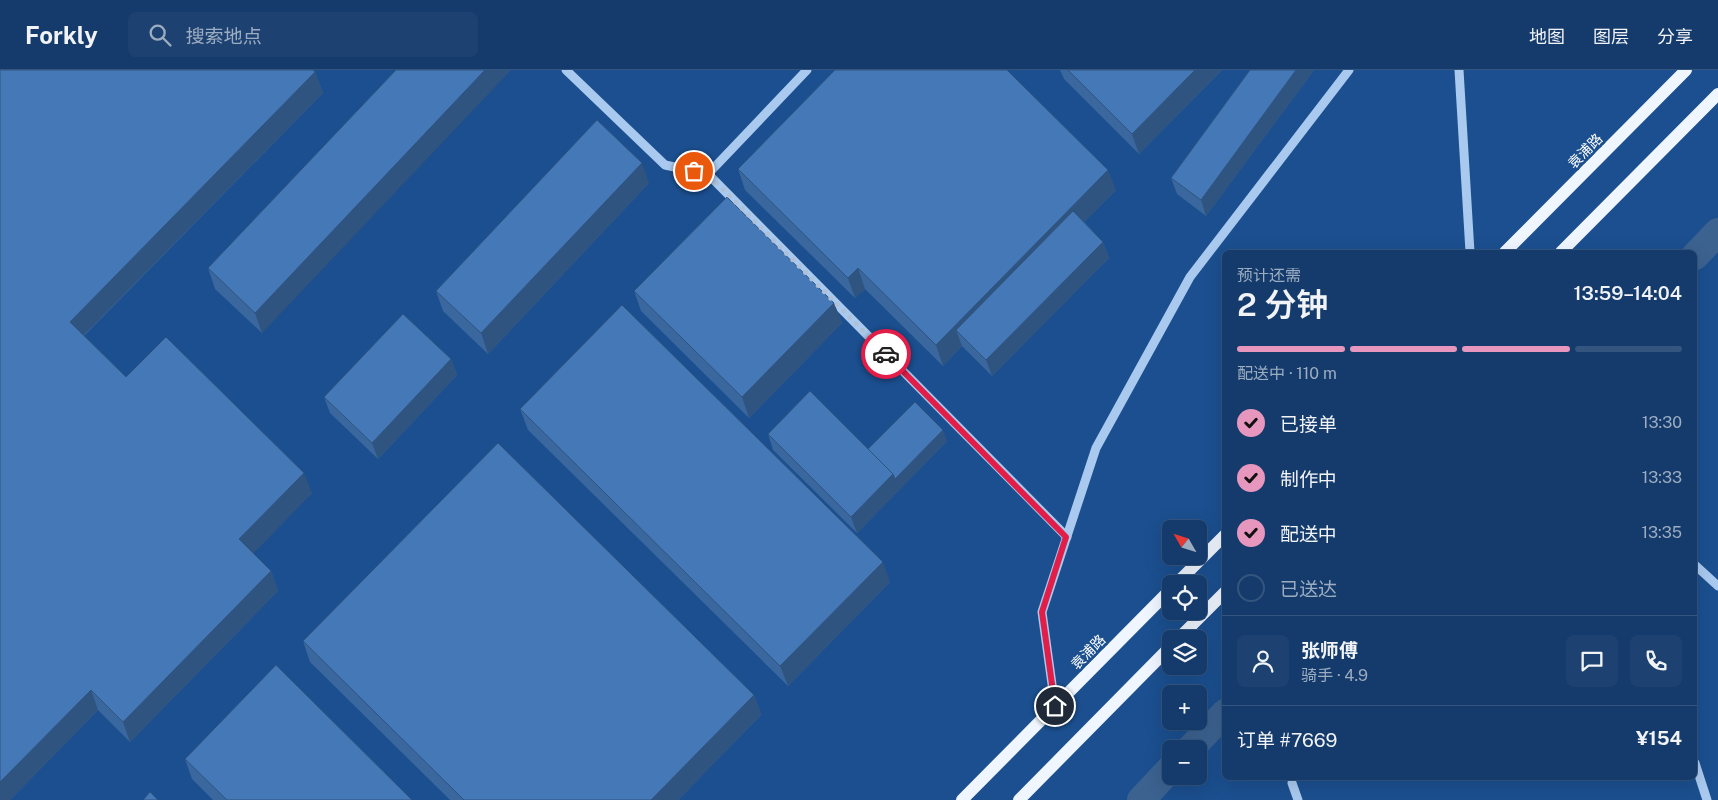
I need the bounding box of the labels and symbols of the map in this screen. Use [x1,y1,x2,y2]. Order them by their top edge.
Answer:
street label: 袁浦路 [1564,130,1606,172]
pin [673,150,715,192]
courier [861,329,911,379]
north arrow [1162,520,1208,565]
street label: 袁浦路 [1067,631,1109,673]
pin [1034,685,1076,727]

